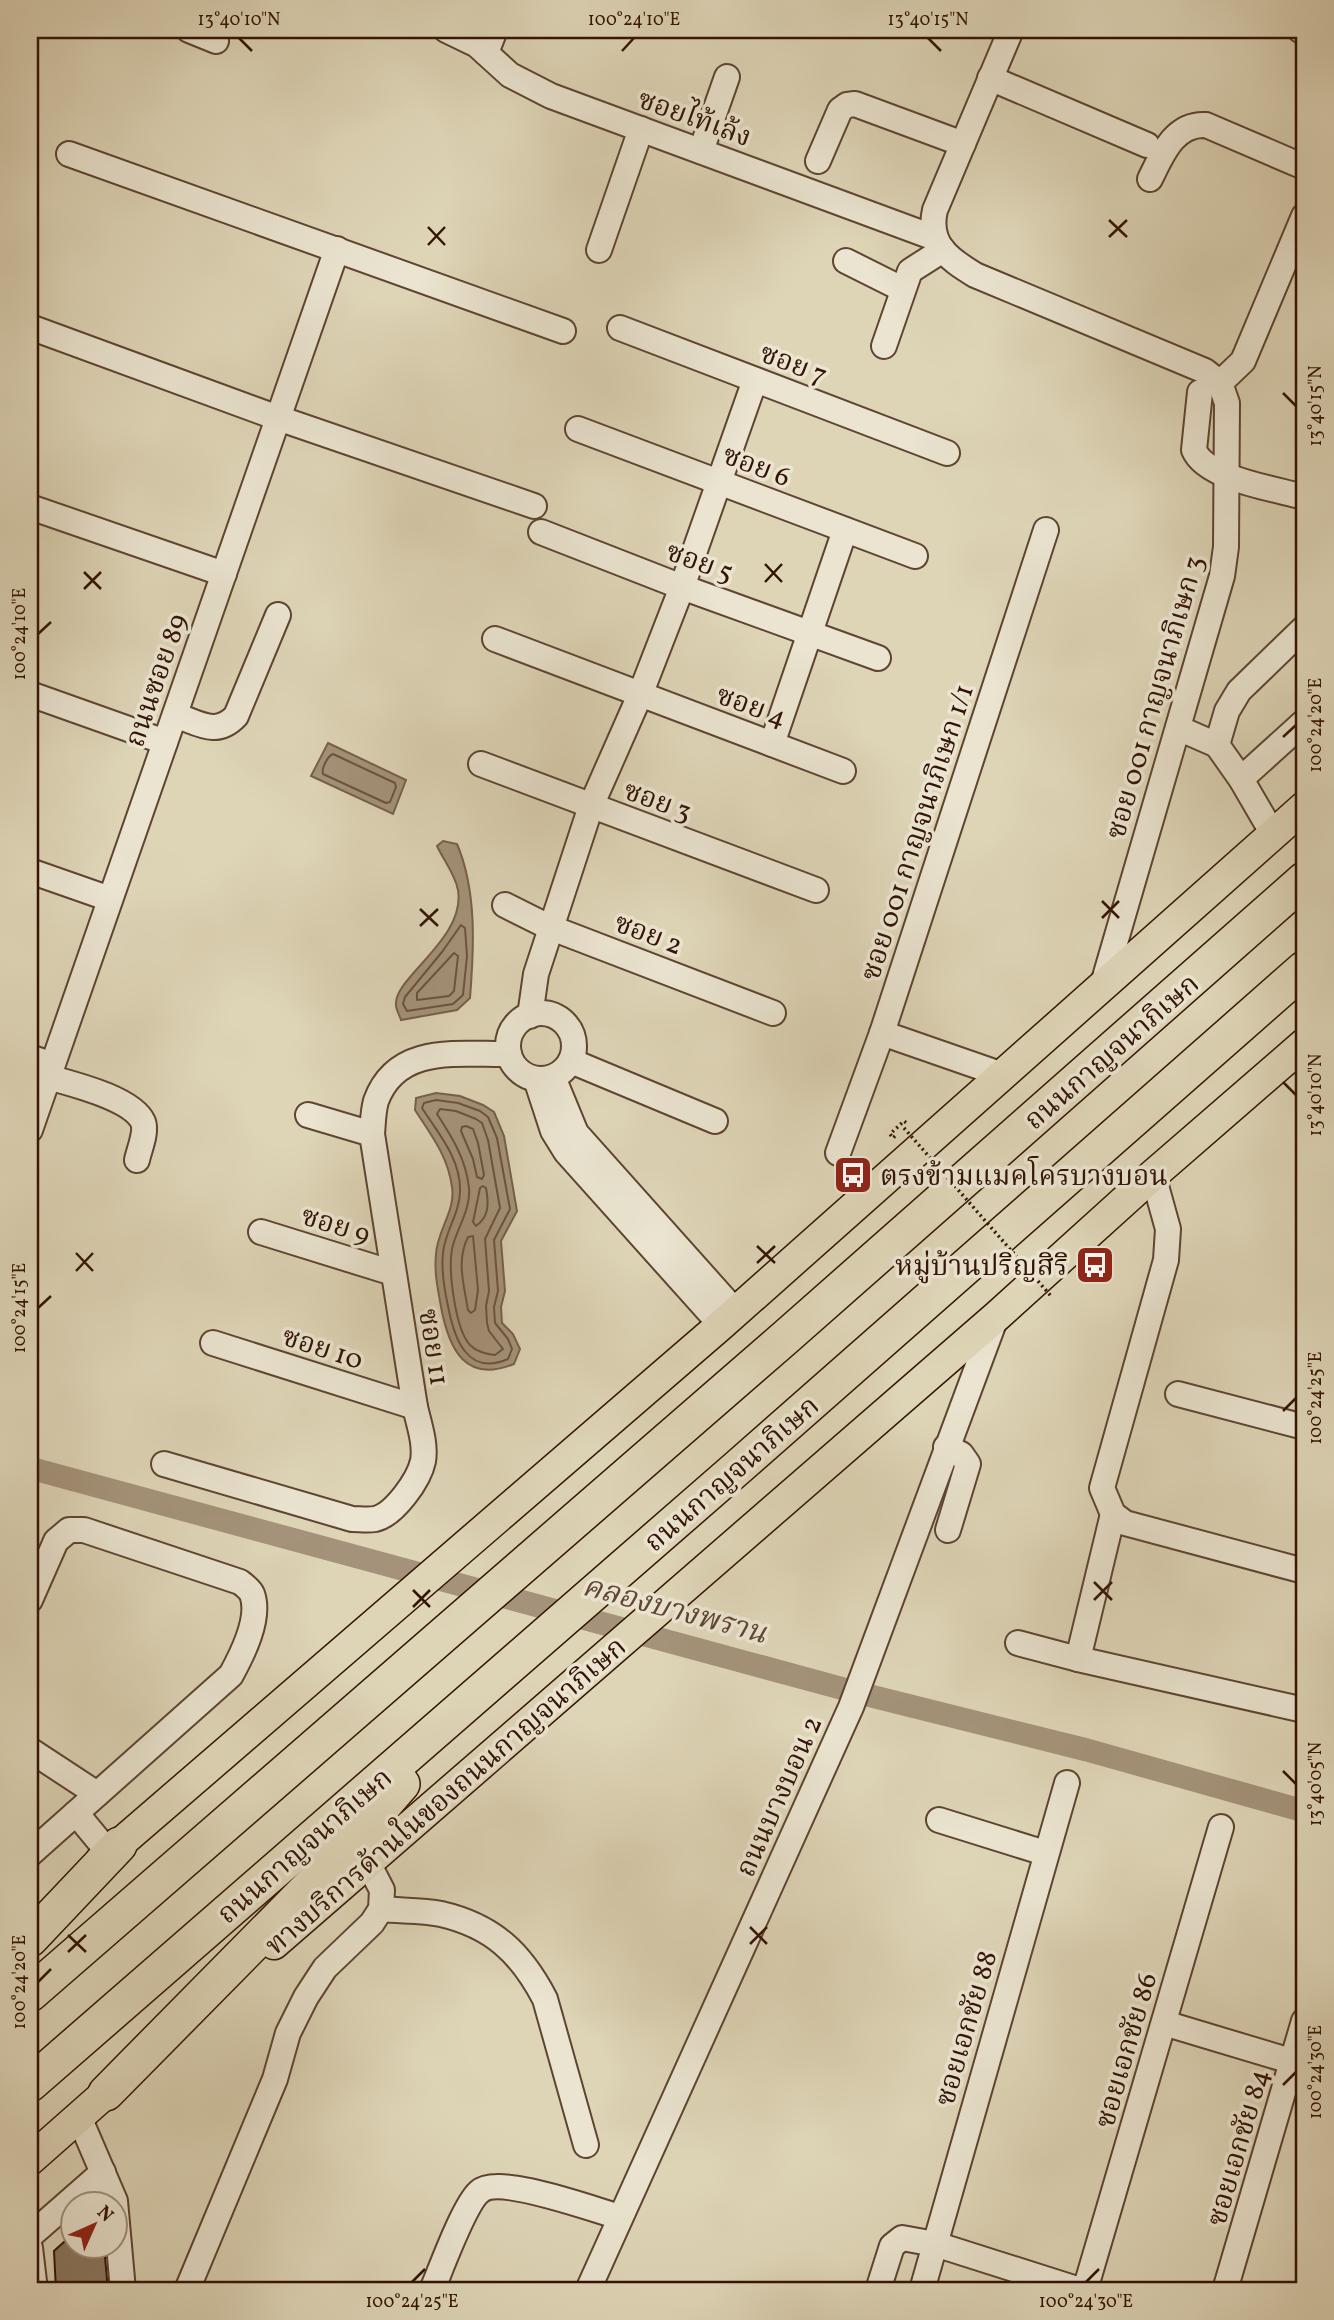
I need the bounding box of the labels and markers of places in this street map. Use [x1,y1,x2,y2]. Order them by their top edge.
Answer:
bus stop icon: ตรงข้ามแมคโครบางบอน [832,1154,874,1196]
place label: ตรงข้ามแมคโครบางบอน [880,1156,1168,1197]
bus stop icon: หมู่บ้านปริญสิริ [1074,1244,1116,1286]
place label: หมู่บ้านปริญสิริ [895,1248,1068,1287]

